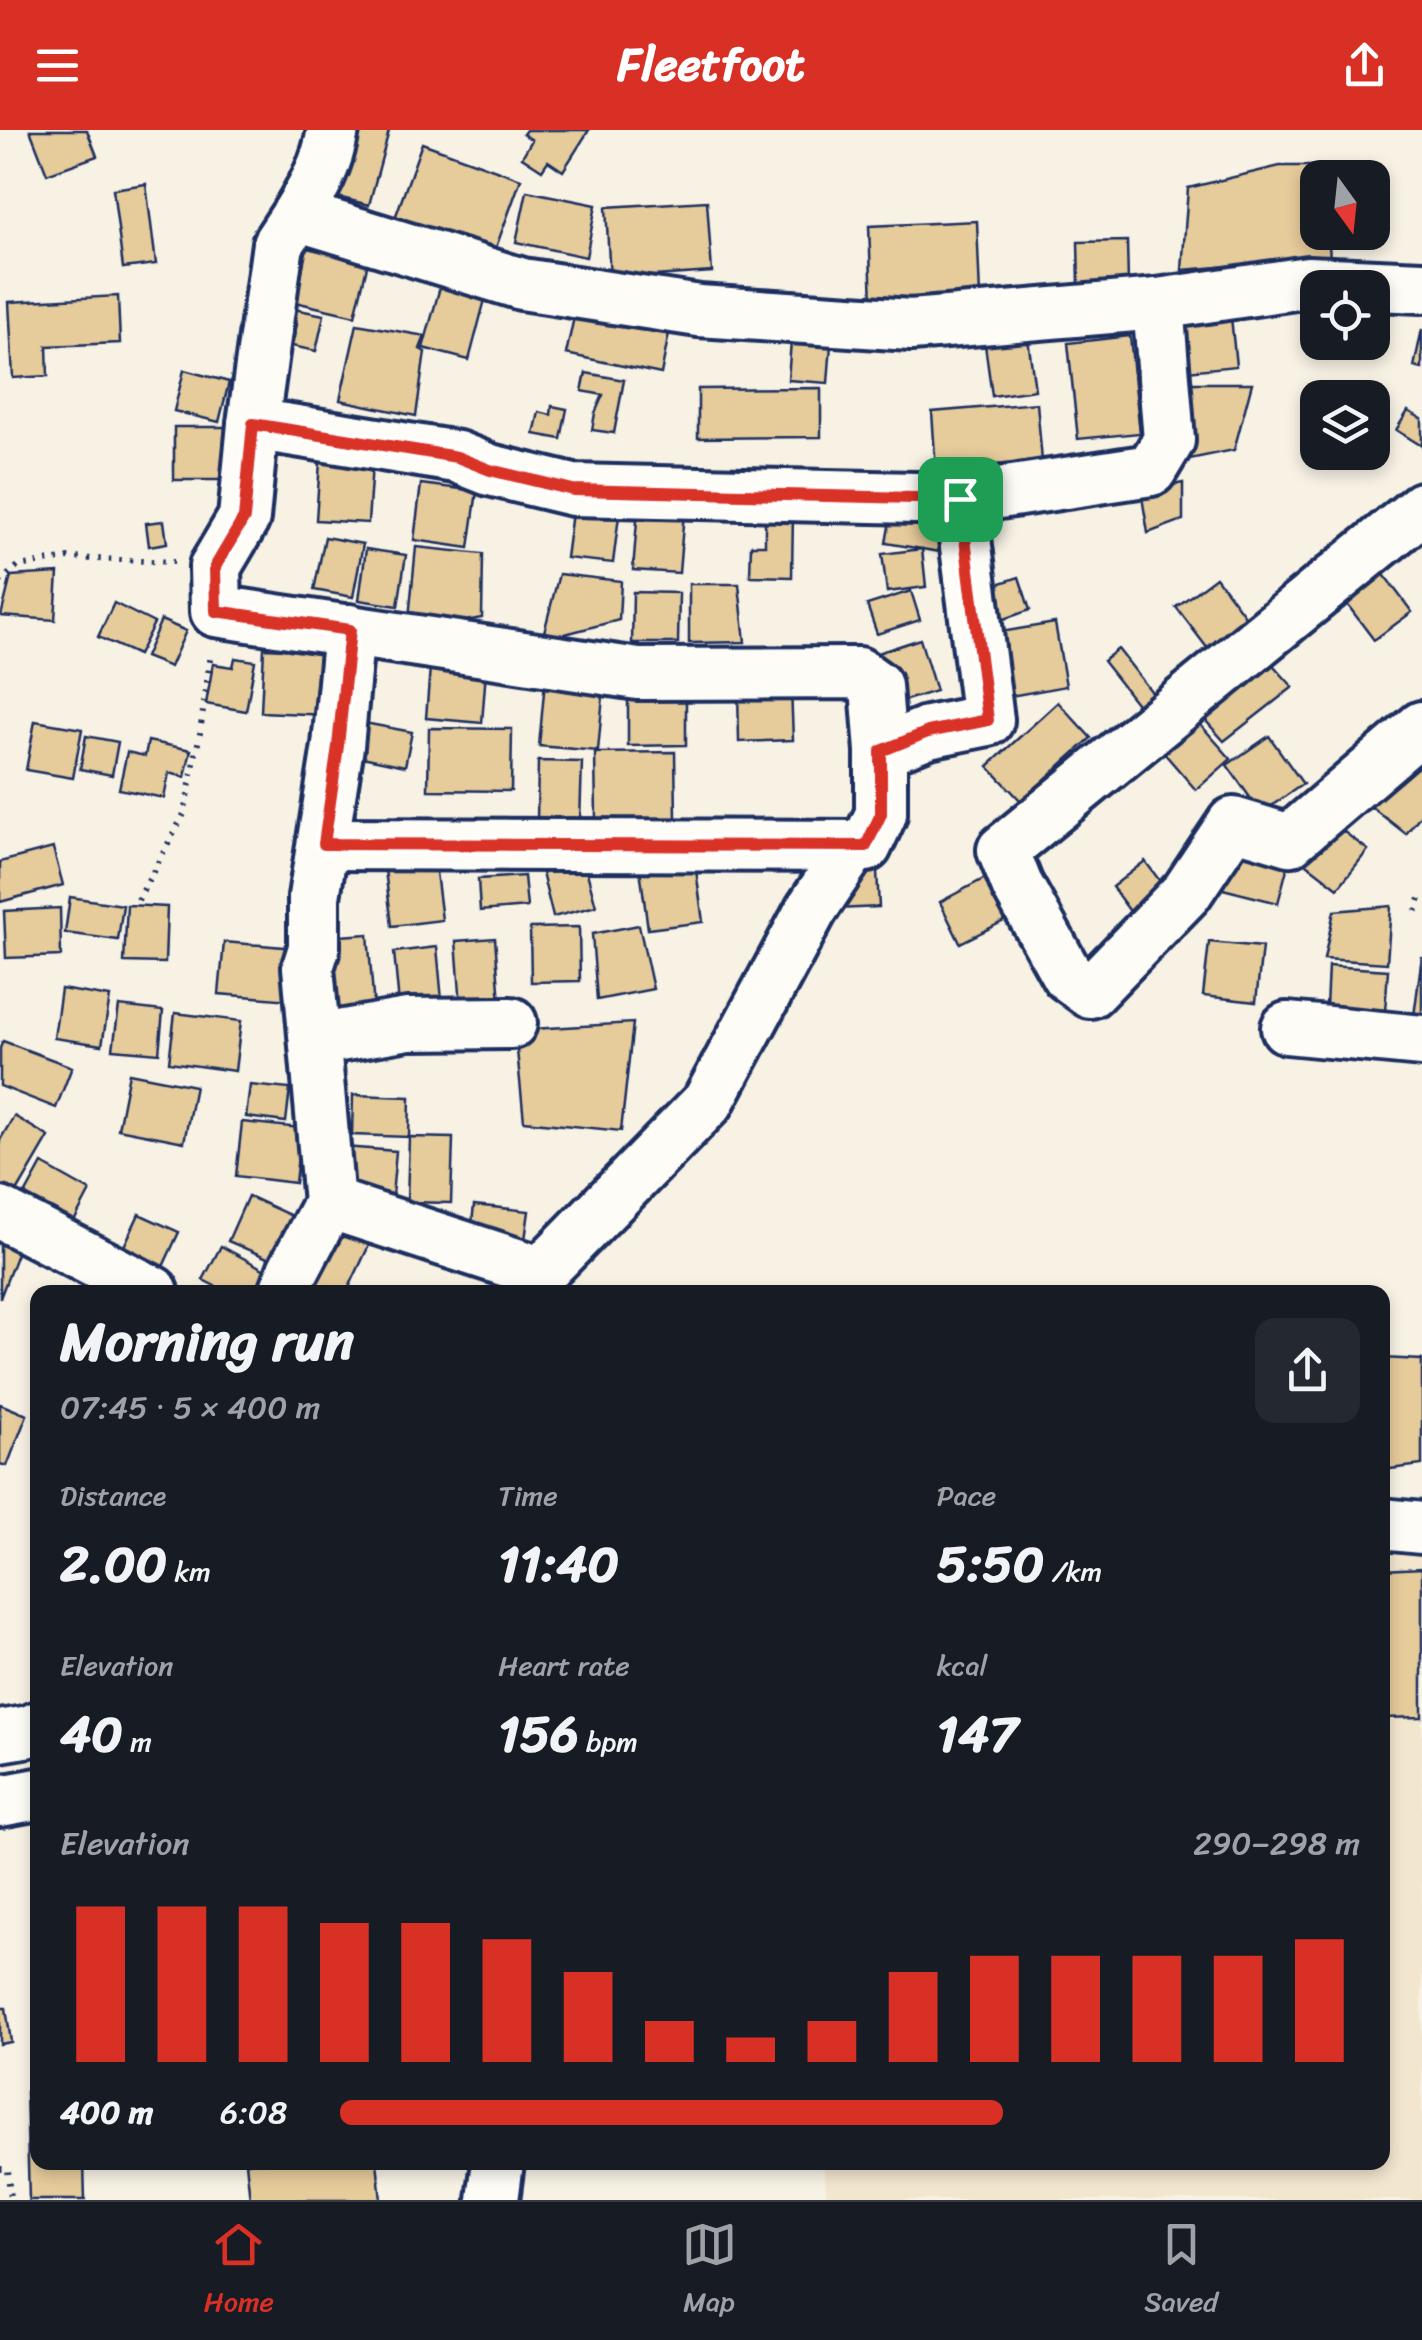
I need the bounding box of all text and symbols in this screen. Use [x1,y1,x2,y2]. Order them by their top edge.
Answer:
text: Fleetfoot [617,25,805,105]
icon: menu [30,38,85,93]
icon: share [1337,38,1392,93]
north arrow [1300,160,1390,250]
map controls [1300,160,1390,470]
button: locate [1300,270,1390,360]
button: layers [1300,380,1390,470]
pin [918,457,1003,542]
icon: arrive [933,472,988,527]
text: Morning run [60,1293,354,1390]
button: share [1255,1318,1360,1423]
text: 07:45 · 5 × 400 m [60,1379,320,1436]
text: Distance [60,1471,166,1520]
text: Time [498,1471,558,1520]
text: Pace [937,1471,996,1520]
text: 2.00 [60,1520,167,1609]
text: 11:40 [498,1520,619,1609]
text: 5:50 [937,1520,1044,1609]
text: km [167,1547,211,1596]
text: /km [1044,1547,1102,1596]
text: Elevation [60,1641,173,1690]
text: Heart rate [498,1641,630,1690]
text: kcal [937,1641,988,1690]
text: 40 [60,1690,123,1779]
text: 156 [498,1690,579,1779]
text: 147 [937,1690,1018,1779]
text: m [123,1717,152,1766]
text: bpm [579,1717,638,1766]
text: Elevation [60,1815,190,1872]
text: 290–298 m [1193,1815,1360,1872]
text: 400 m [60,2084,153,2141]
text: 6:08 [220,2084,287,2141]
tab: Home [204,2217,274,2326]
tab: Map [682,2217,737,2326]
tab: Saved [1144,2217,1218,2326]

